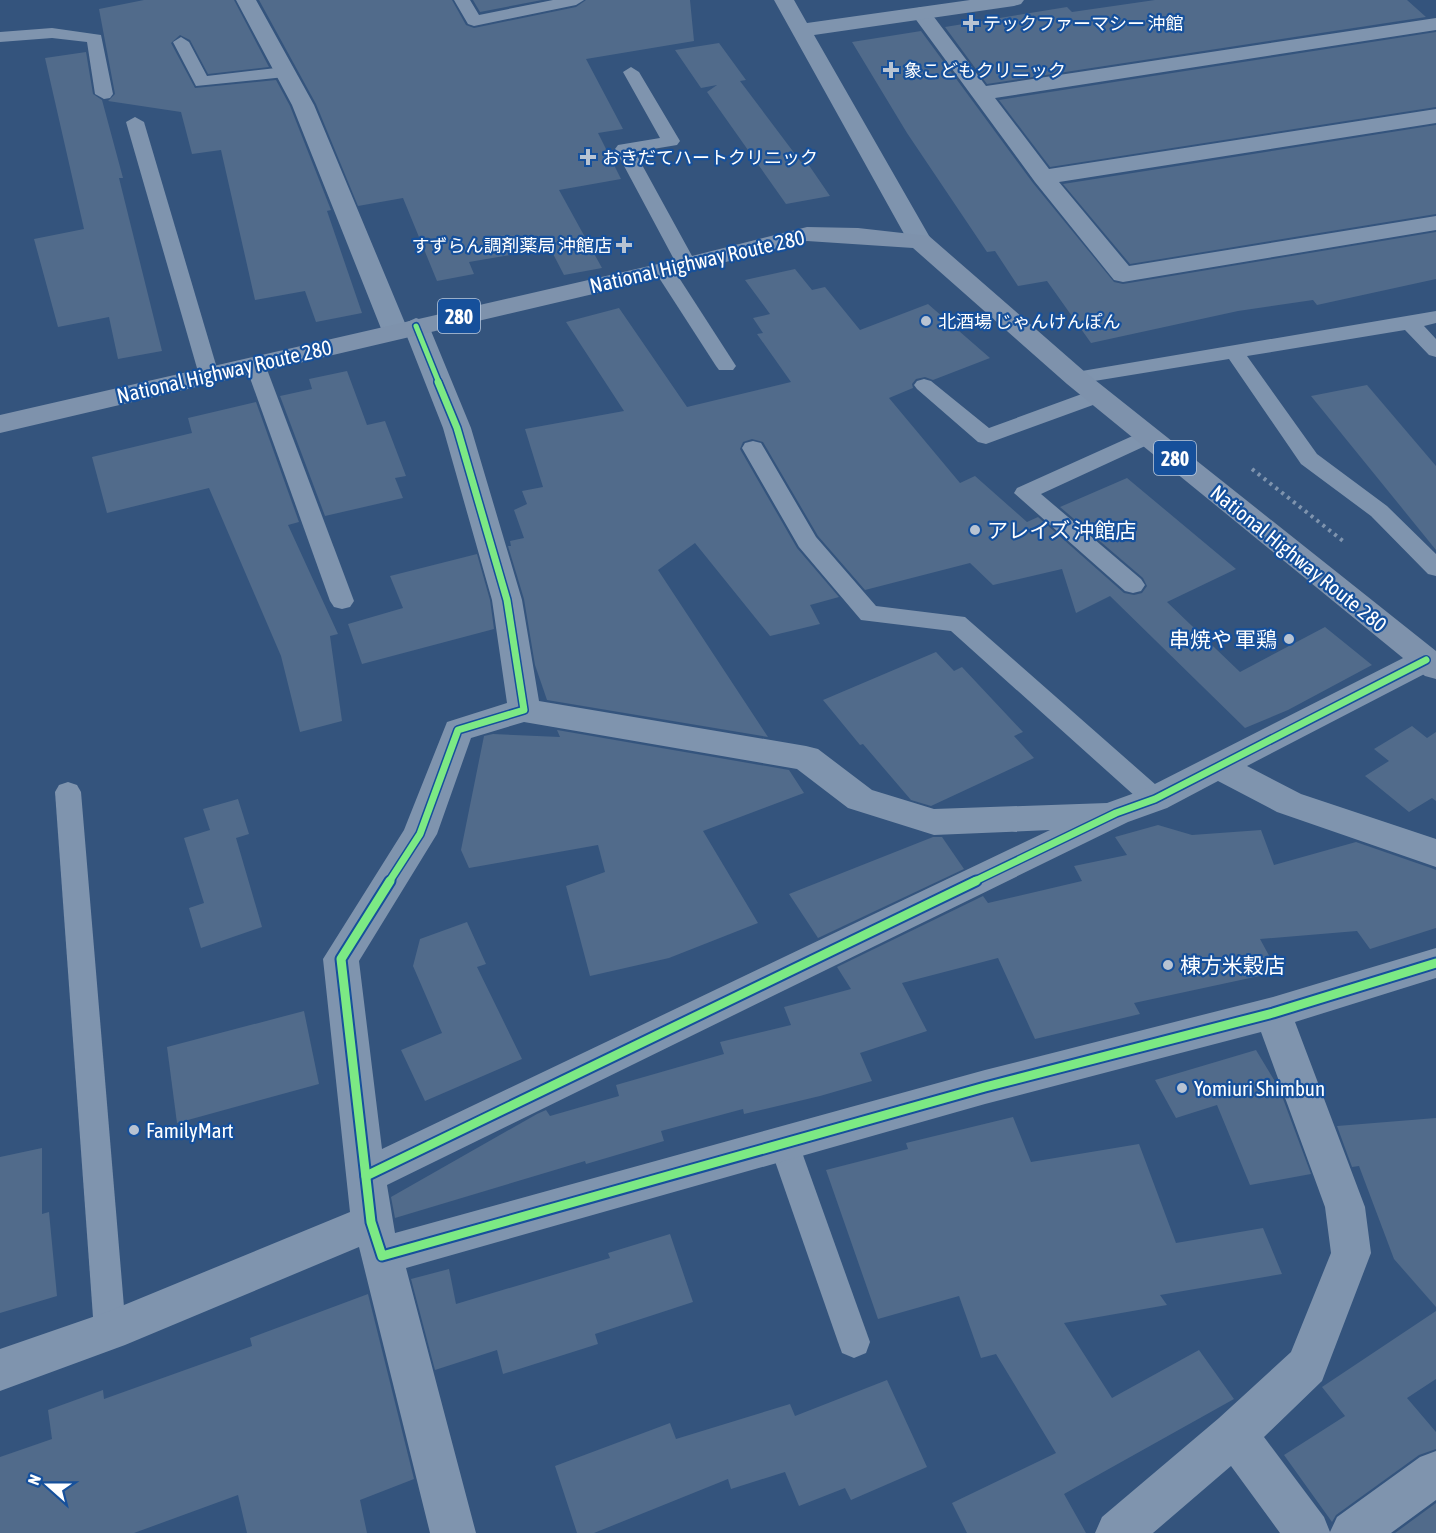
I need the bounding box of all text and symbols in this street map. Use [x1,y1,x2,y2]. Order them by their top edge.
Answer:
place label: テックファーマシー 沖館 [983,13,1183,34]
marker: テックファーマシー 沖館 [964,16,978,30]
place label: 象こどもクリニック [904,60,1066,81]
marker: 象こどもクリニック [882,61,900,79]
place label: おきだてハートクリニック [602,147,818,168]
marker: おきだてハートクリニック [579,148,597,166]
street label: National Highway Route 280 [587,225,807,297]
place label: すずらん調剤薬局 沖館店 [412,235,612,256]
marker: すずらん調剤薬局 沖館店 [617,238,631,252]
road number: 280 [438,299,480,333]
place label: 北酒場 じゃんけんぽん [938,311,1120,332]
marker: 北酒場 じゃんけんぽん [919,314,933,328]
street label: National Highway Route 280 [114,335,334,407]
road number: 280 [1154,441,1196,475]
street label: National Highway Route 280 [1206,480,1392,636]
place label: アレイズ 沖館店 [987,518,1136,542]
marker: アレイズ 沖館店 [968,523,982,537]
place label: 串焼や 軍鶏 [1169,627,1277,651]
marker: 串焼や 軍鶏 [1282,632,1296,646]
place label: 棟方米穀店 [1180,953,1285,977]
marker: 棟方米穀店 [1161,958,1175,972]
place label: Yomiuri Shimbun [1194,1076,1325,1100]
marker: Yomiuri Shimbun [1175,1081,1189,1095]
place label: FamilyMart [146,1118,234,1142]
marker: FamilyMart [127,1123,141,1137]
north arrow [18,1455,78,1515]
text: N [24,1472,44,1487]

